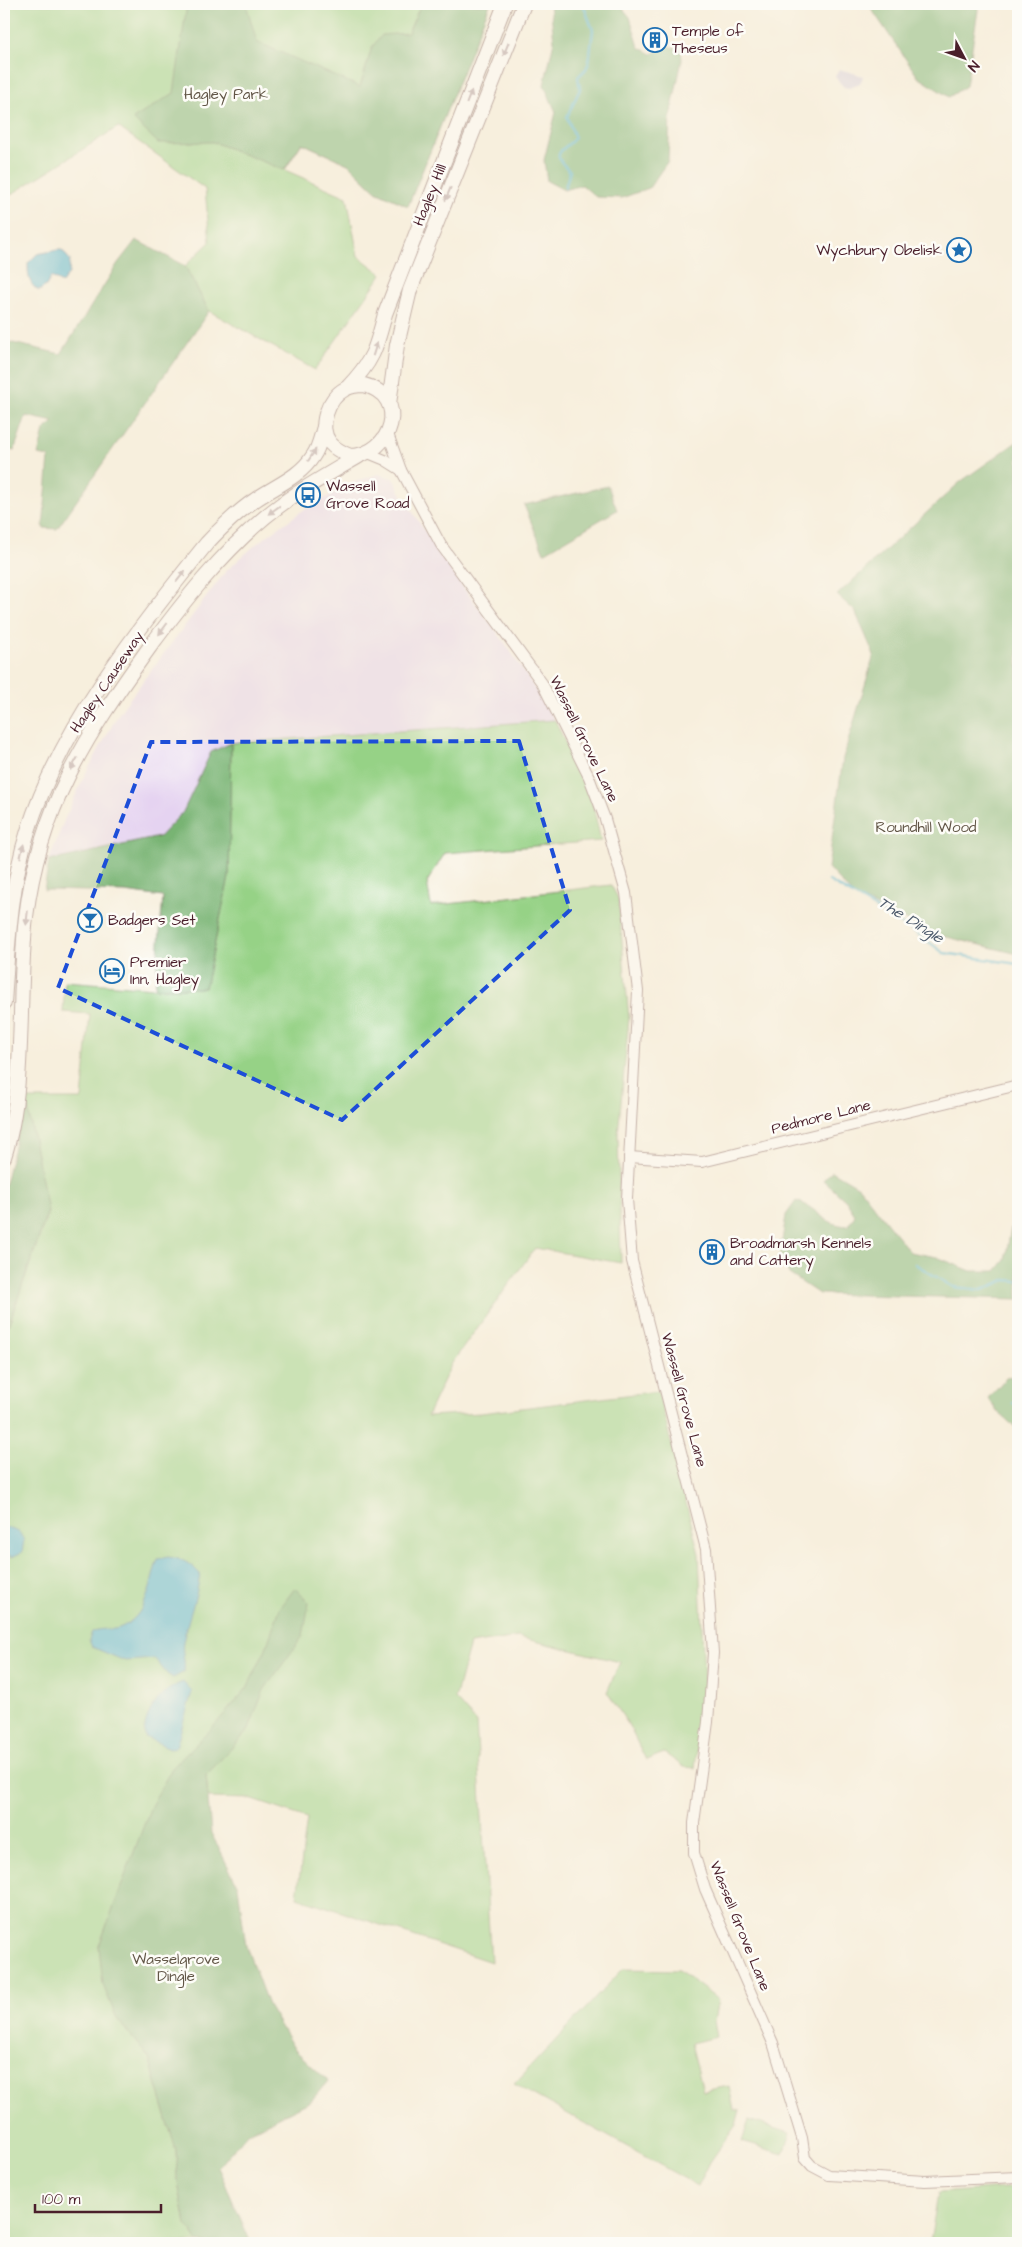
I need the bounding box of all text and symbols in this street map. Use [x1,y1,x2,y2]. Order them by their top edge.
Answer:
place label: Temple of Theseus [672,21,743,59]
building icon: Temple of Theseus [642,27,668,53]
north arrow [940,32,990,82]
one-way arrow [502,42,510,57]
text: N [962,56,983,76]
park label: Hagley Park [184,84,268,106]
one-way arrow [465,89,473,104]
street label: Hagley Hill [408,161,453,230]
one-way arrow [444,187,452,202]
place icon: Wychbury Obelisk [946,237,972,263]
place label: Wychbury Obelisk [816,240,942,262]
one-way arrow [372,342,379,357]
one-way arrow [307,448,317,462]
place label: Wassell Grove Road [326,476,410,514]
bus stop icon: Wassell Grove Road [295,482,321,508]
one-way arrow [267,505,281,515]
one-way arrow [176,569,186,582]
one-way arrow [158,622,169,635]
street label: Hagley Causeway [65,627,150,738]
street label: Wassell Grove Lane [544,672,624,806]
one-way arrow [70,757,78,771]
park label: Roundhill Wood [875,817,977,838]
one-way arrow [19,843,27,858]
water label: The Dingle [874,891,949,950]
bar icon: Badgers Set [77,907,103,933]
one-way arrow [22,910,30,926]
place label: Badgers Set [108,910,195,932]
place label: Premier Inn, Hagley [130,952,199,991]
hotel icon: Premier Inn, Hagley [99,958,125,984]
street label: Pedmore Lane [769,1095,873,1139]
place label: Broadmarsh Kennels and Cattery [730,1233,872,1272]
building icon: Broadmarsh Kennels and Cattery [699,1239,725,1265]
street label: Wassell Grove Lane [656,1330,712,1470]
street label: Wassell Grove Lane [704,1858,776,1994]
park label: Wasselgrove Dingle [132,1949,220,1988]
scale bar [35,2182,161,2214]
text: 100 m [42,2189,81,2210]

